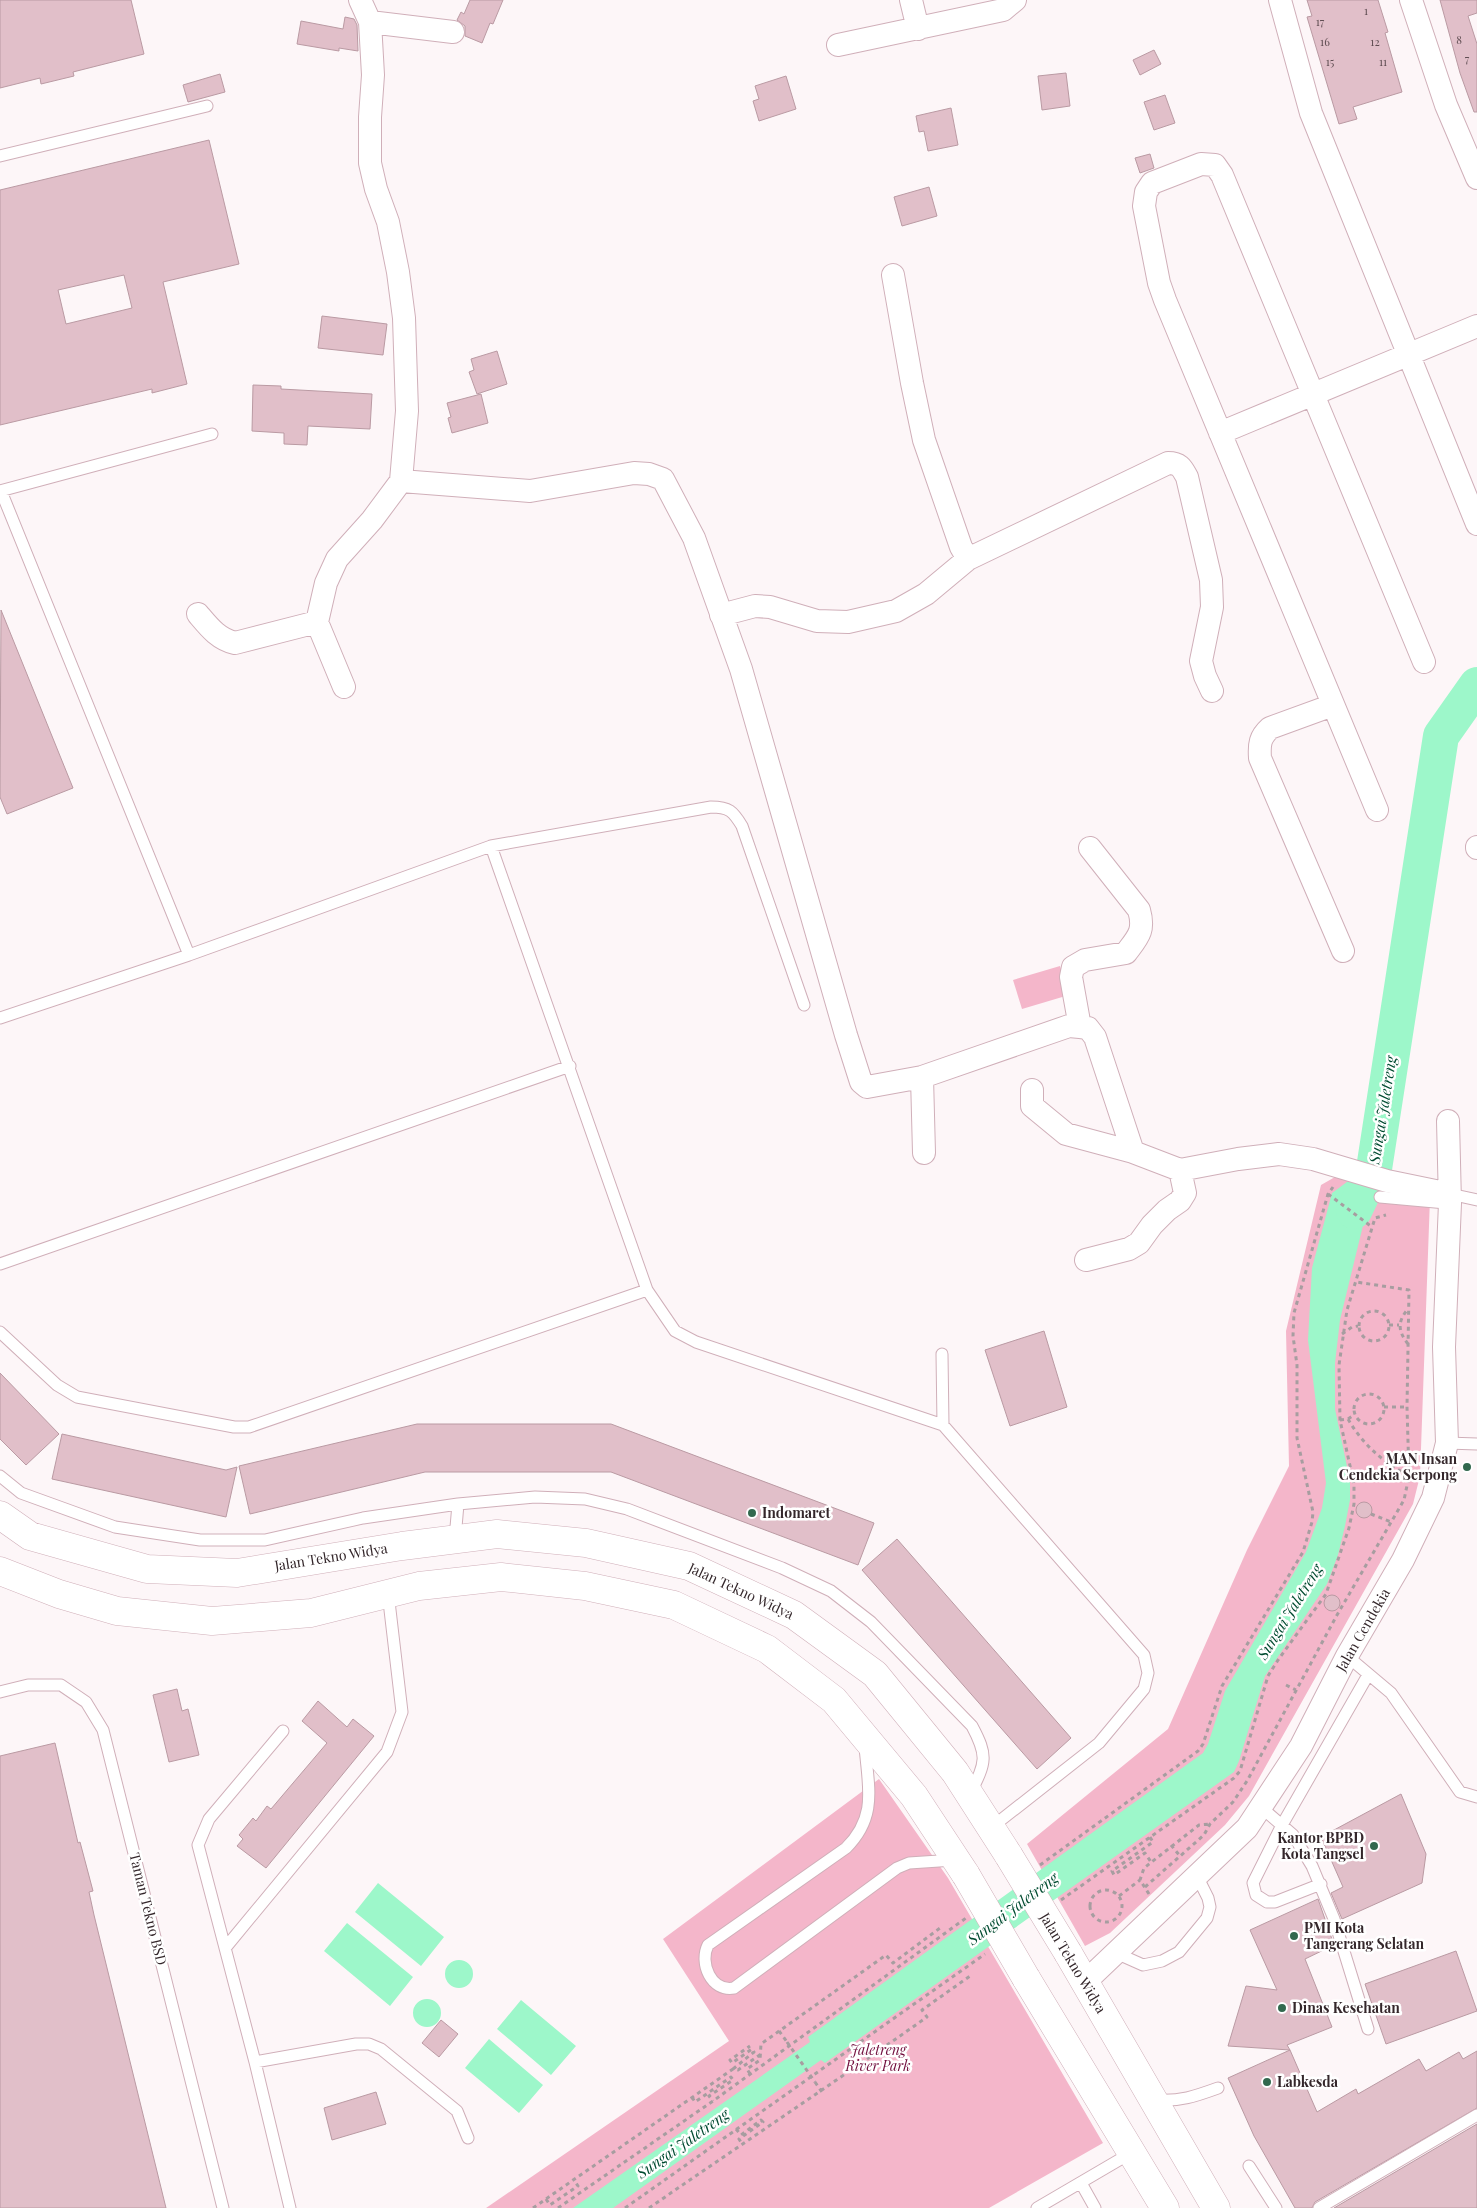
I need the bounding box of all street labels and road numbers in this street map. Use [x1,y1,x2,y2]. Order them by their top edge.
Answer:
street label: Jalan Tekno Widya [272,1538,389,1575]
street label: Jalan Tekno Widya [685,1557,797,1623]
street label: Jalan Cendekia [1331,1585,1394,1676]
street label: Taman Tekno BSD [125,1851,172,1967]
street label: Jalan Tekno Widya [1035,1908,1111,2017]

